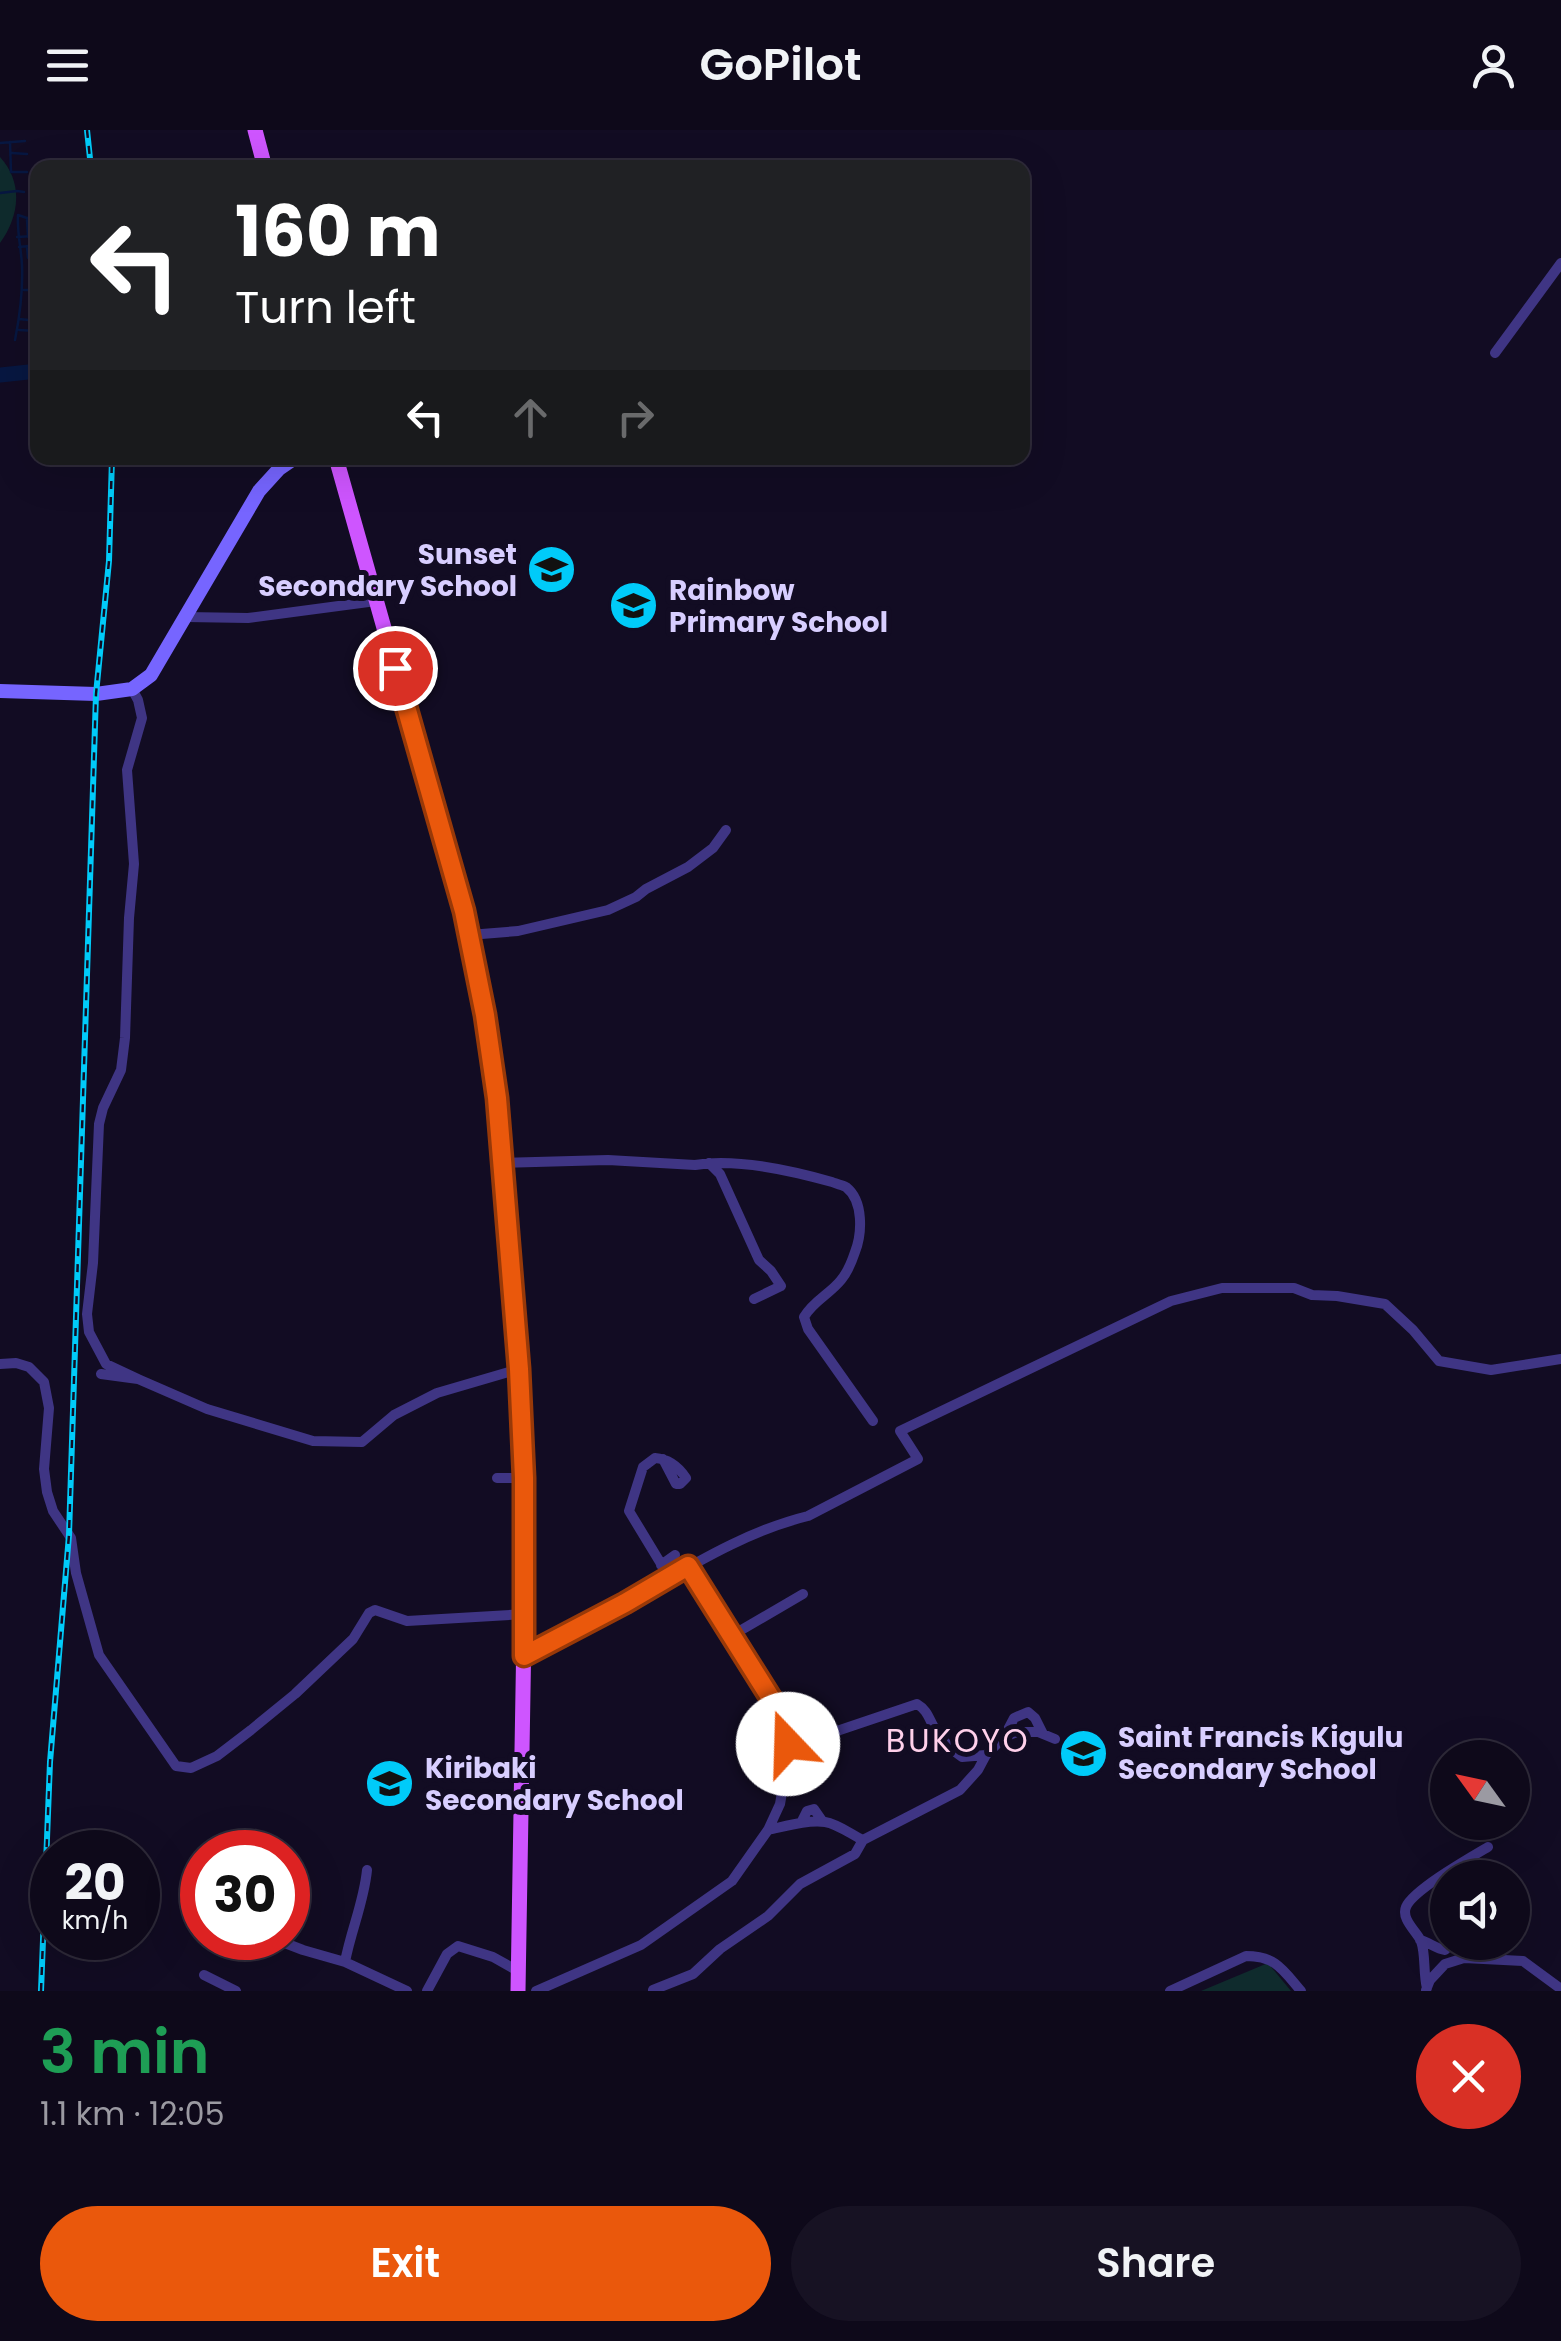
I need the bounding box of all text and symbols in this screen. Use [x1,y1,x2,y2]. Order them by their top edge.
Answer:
text: GoPilot [700,33,861,96]
icon: menu [40,38,95,93]
icon: person [1466,38,1521,93]
text: 160 m [235,182,441,281]
icon: left [70,200,200,330]
text: Turn left [235,276,416,339]
icon: left [398,390,453,445]
icon: ahead [503,390,558,445]
icon: right [608,390,663,445]
place label: Sunset Secondary School [258,535,517,606]
school or university icon: Sunset Secondary School [526,544,578,596]
place label: Rainbow Primary School [669,571,888,642]
school or university icon: Rainbow Primary School [608,580,660,632]
pin [353,626,438,711]
icon: arrive [368,641,423,696]
position arrow [736,1692,840,1796]
district label: BUKOYO [886,1718,1030,1763]
place label: Saint Francis Kigulu Secondary School [1118,1718,1403,1789]
school or university icon: Saint Francis Kigulu Secondary School [1057,1727,1109,1779]
north arrow [1430,1740,1530,1840]
map controls [1430,1740,1530,1960]
place label: Kiribaki Secondary School [425,1749,684,1820]
school or university icon: Kiribaki Secondary School [364,1758,416,1810]
speed limit sign: 30 [180,1830,310,1960]
text: 20 [64,1847,126,1918]
button: sound [1430,1860,1530,1960]
text: km/h [62,1903,128,1938]
text: 3 min [40,2010,209,2094]
button: close [1416,2024,1521,2129]
text: 1.1 km · 12:05 [40,2091,225,2136]
button: Exit [40,2206,771,2321]
button: Share [791,2206,1521,2321]

